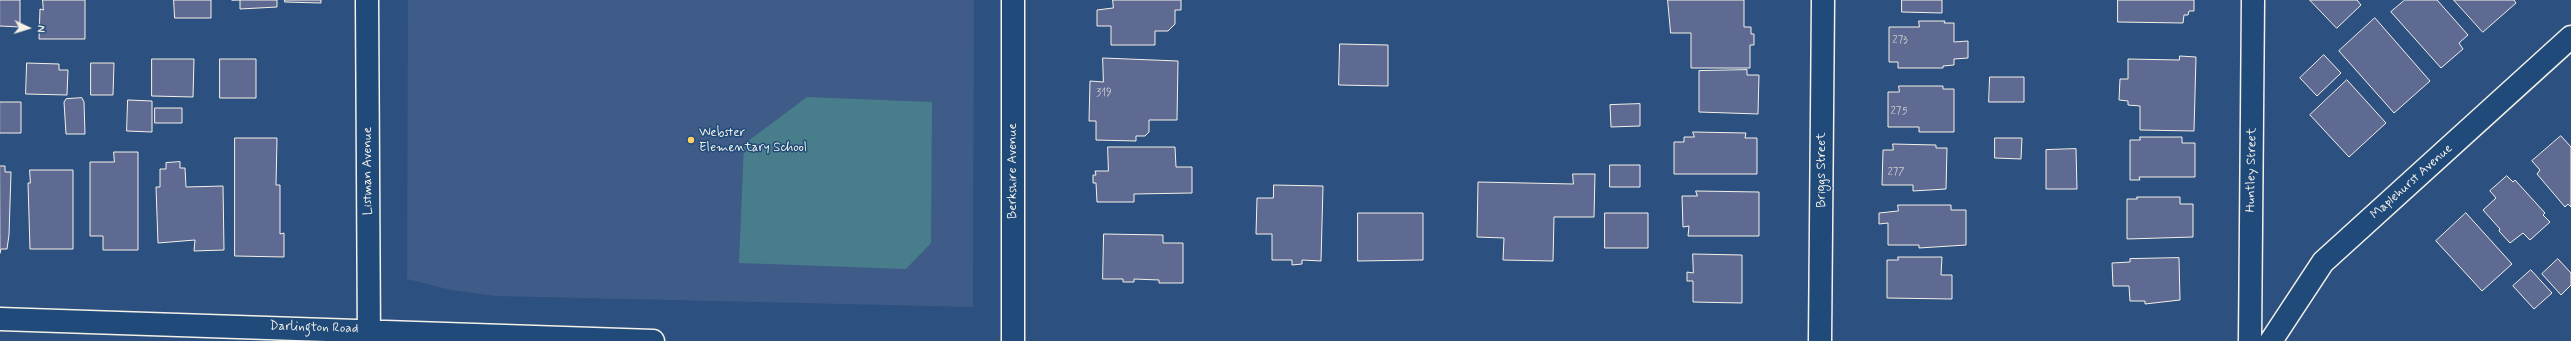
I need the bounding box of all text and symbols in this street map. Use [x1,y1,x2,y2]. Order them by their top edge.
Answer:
north arrow [8,8,48,48]
text: N [33,25,47,33]
house number: 273 [1892,34,1908,48]
house number: 319 [1096,87,1112,101]
house number: 275 [1890,105,1908,119]
street label: Berkshire Avenue [1005,123,1021,219]
place label: Webster Elementary School [699,125,807,156]
street label: Listman Avenue [360,127,376,215]
street label: Huntley Street [2243,127,2261,213]
street label: Briggs Street [1814,132,1830,208]
marker: Webster Elementary School [686,135,696,145]
street label: Maplehurst Avenue [2368,141,2456,223]
house number: 277 [1887,166,1905,180]
street label: Darlington Road [269,319,359,337]

